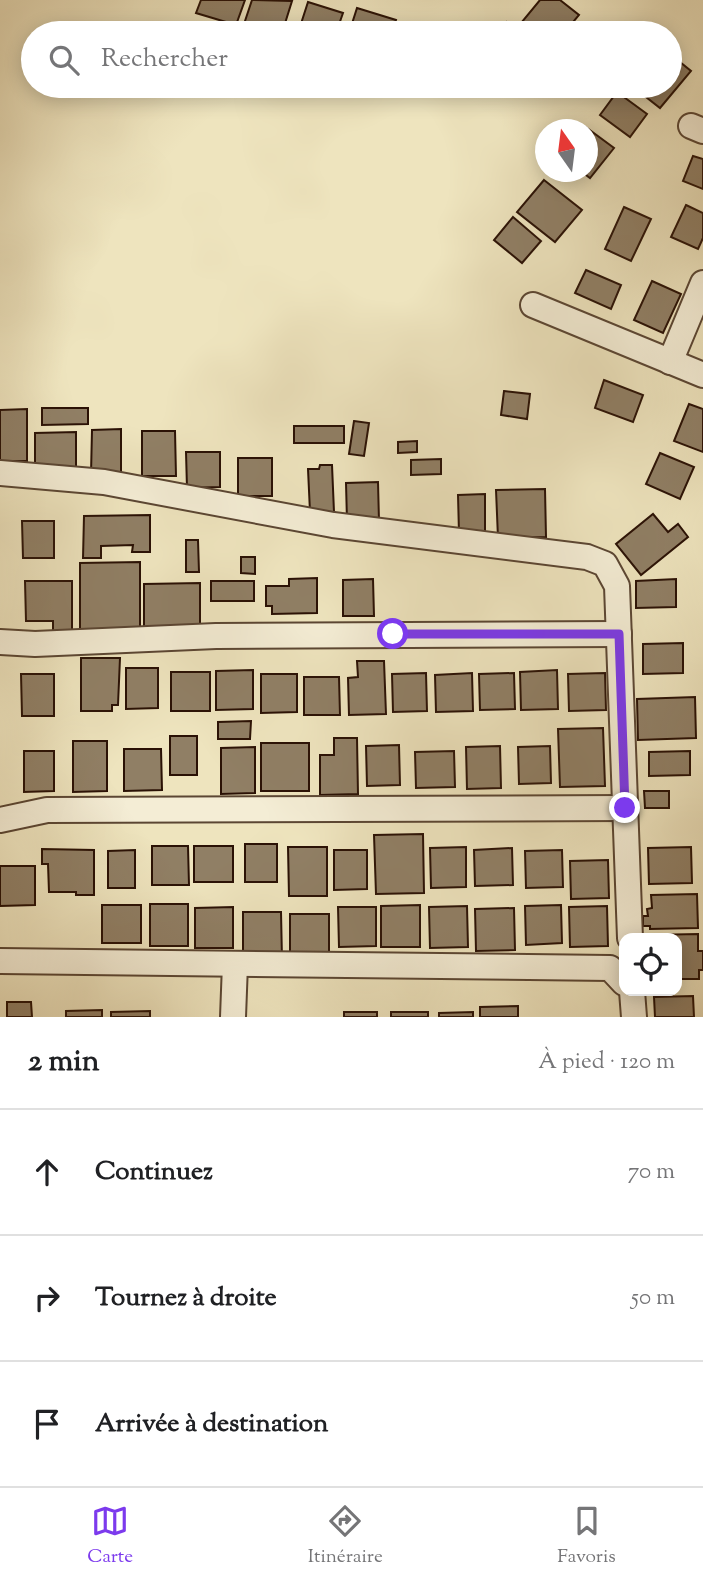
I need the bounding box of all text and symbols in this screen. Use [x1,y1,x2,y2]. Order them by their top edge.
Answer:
search box [21,21,682,98]
icon: search [45,41,83,79]
text: Rechercher [101,41,228,78]
north arrow [535,119,598,182]
route start [377,618,408,649]
route end [609,792,640,823]
map controls [619,933,682,996]
button: locate [619,933,682,996]
text: 2 min [28,1041,100,1084]
text: À pied · 120 m [538,1046,675,1079]
icon: ahead [28,1153,66,1191]
text: Continuez [95,1154,213,1191]
text: 70 m [628,1156,675,1189]
icon: right [28,1279,66,1317]
text: Tournez à droite [95,1280,277,1317]
text: 50 m [631,1282,675,1315]
icon: arrive [28,1405,66,1443]
text: Arrivée à destination [95,1406,328,1443]
tab: Carte [87,1502,133,1571]
tab: Itinéraire [308,1502,383,1571]
tab: Favoris [557,1502,616,1571]

